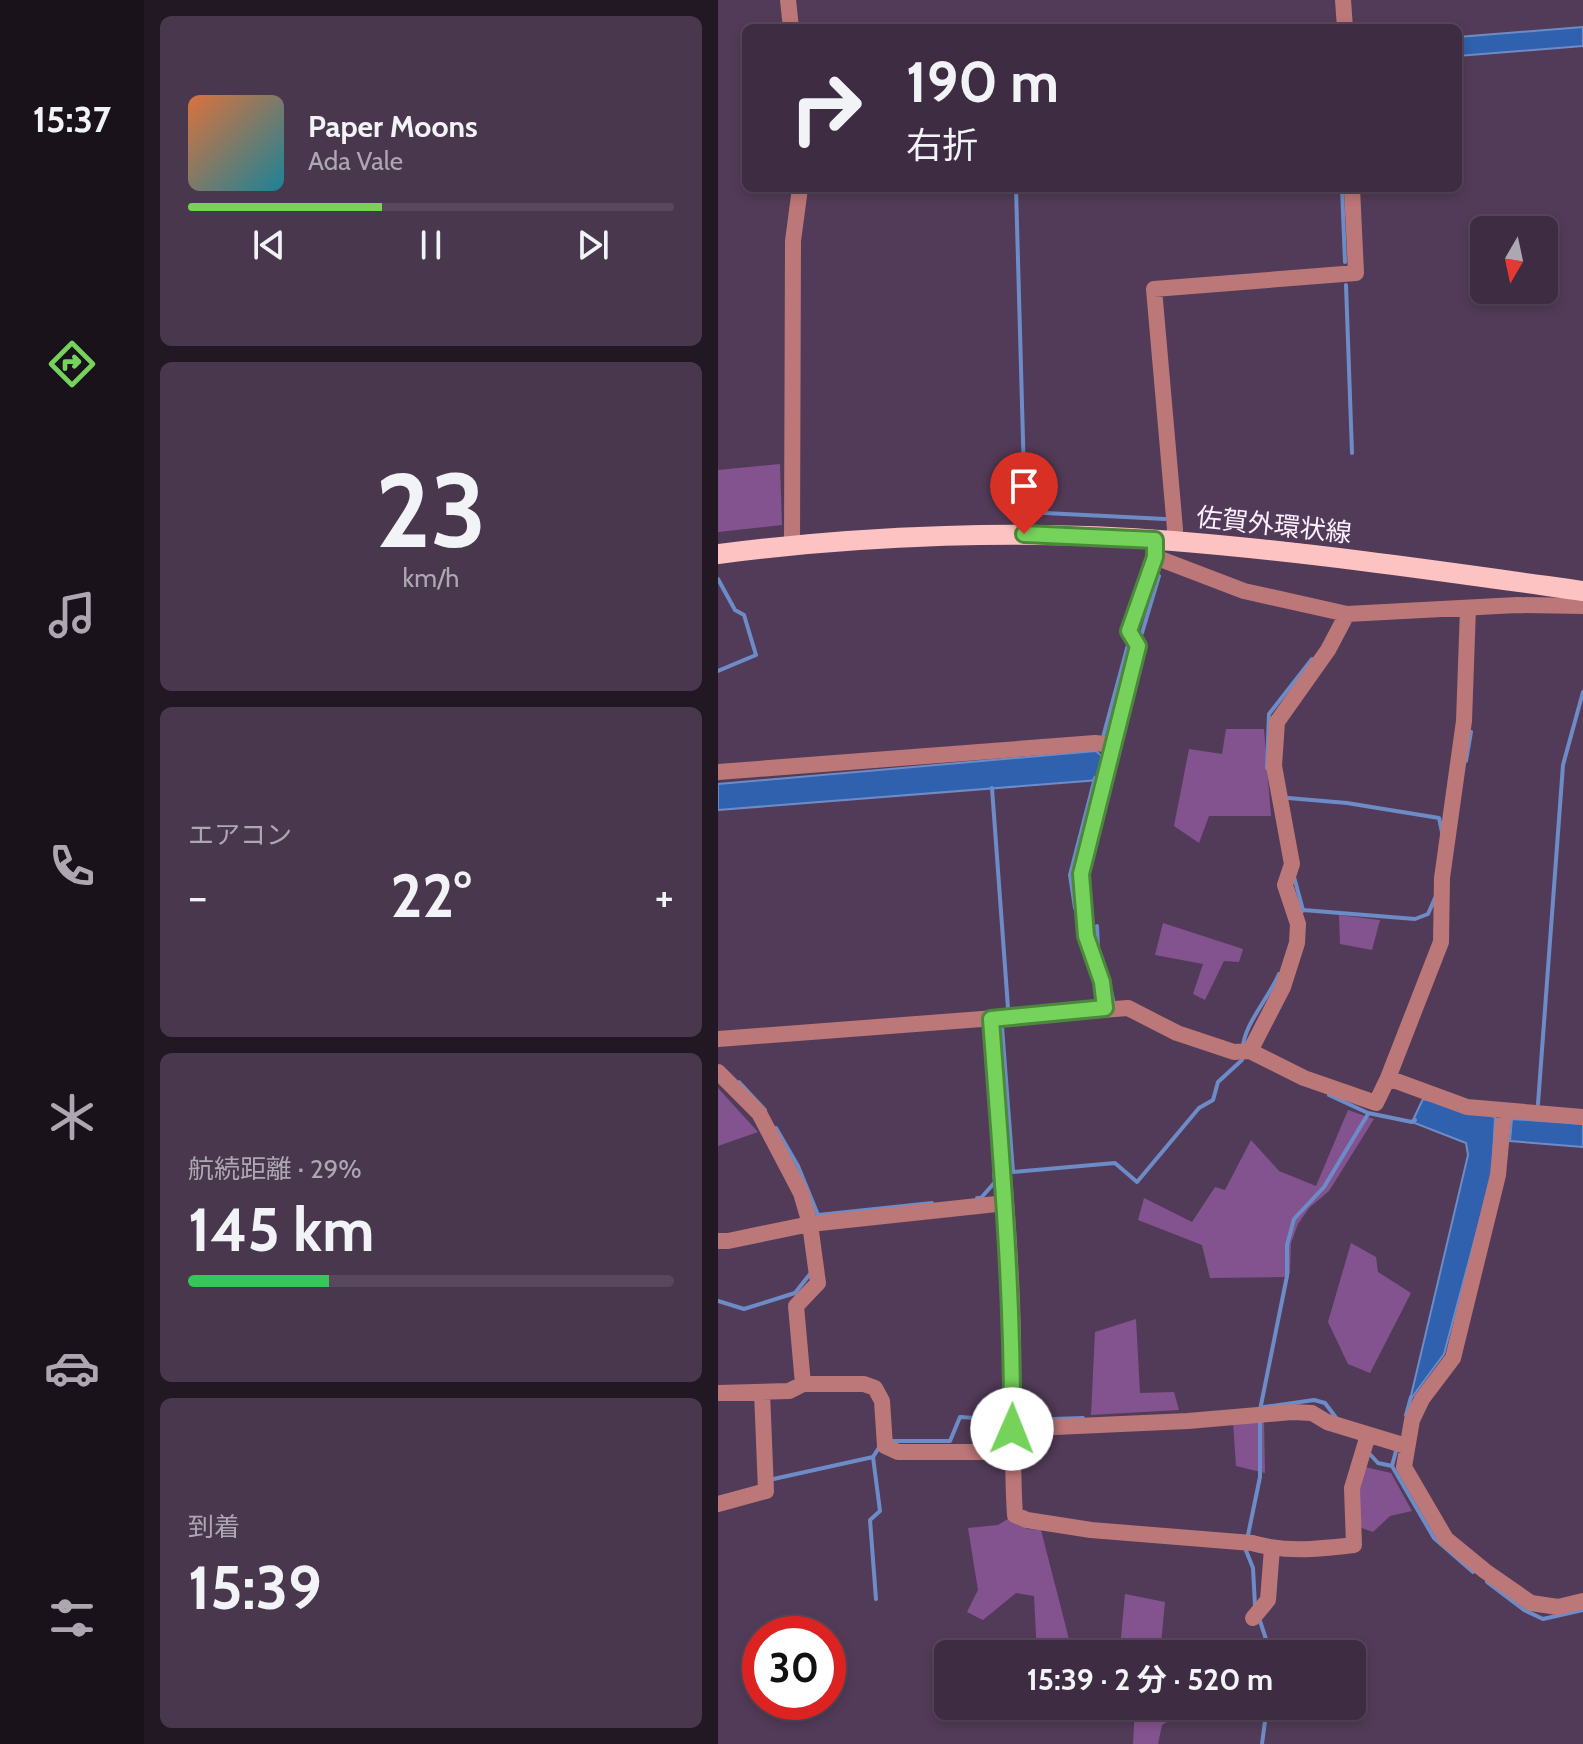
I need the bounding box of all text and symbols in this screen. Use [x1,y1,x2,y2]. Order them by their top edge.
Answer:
text: 190 m [906,48,1059,116]
icon: right [774,56,878,160]
text: 15:37 [33,97,111,141]
text: Paper Moons [308,108,478,145]
text: 右折 [906,123,978,167]
text: Ada Vale [308,145,403,177]
north arrow [1470,216,1558,304]
map controls [1470,216,1558,304]
icon: previous [247,223,291,267]
icon: pause [409,223,453,267]
icon: next [571,223,615,267]
icon: directions [44,336,100,392]
text: 23 [375,447,487,573]
pin [990,452,1058,534]
icon: arrive [1002,464,1046,508]
street label: 佐賀外環状線 [1195,501,1353,549]
text: km/h [403,562,459,594]
icon: music [44,587,100,643]
text: エアコン [188,819,292,851]
icon: phone [44,838,100,894]
text: 22° [391,859,471,932]
text: − [188,870,207,923]
text: + [655,870,674,923]
icon: climate [44,1089,100,1145]
text: 航続距離 · 29% [188,1153,362,1185]
text: 145 km [188,1193,374,1266]
icon: car [44,1340,100,1396]
position arrow [970,1387,1054,1471]
text: 到着 [188,1511,240,1543]
text: 15:39 [188,1551,322,1624]
icon: filters [44,1590,100,1646]
speed limit sign: 30 [742,1616,846,1720]
text: 15:39 · 2 分 · 520 m [1027,1661,1273,1698]

